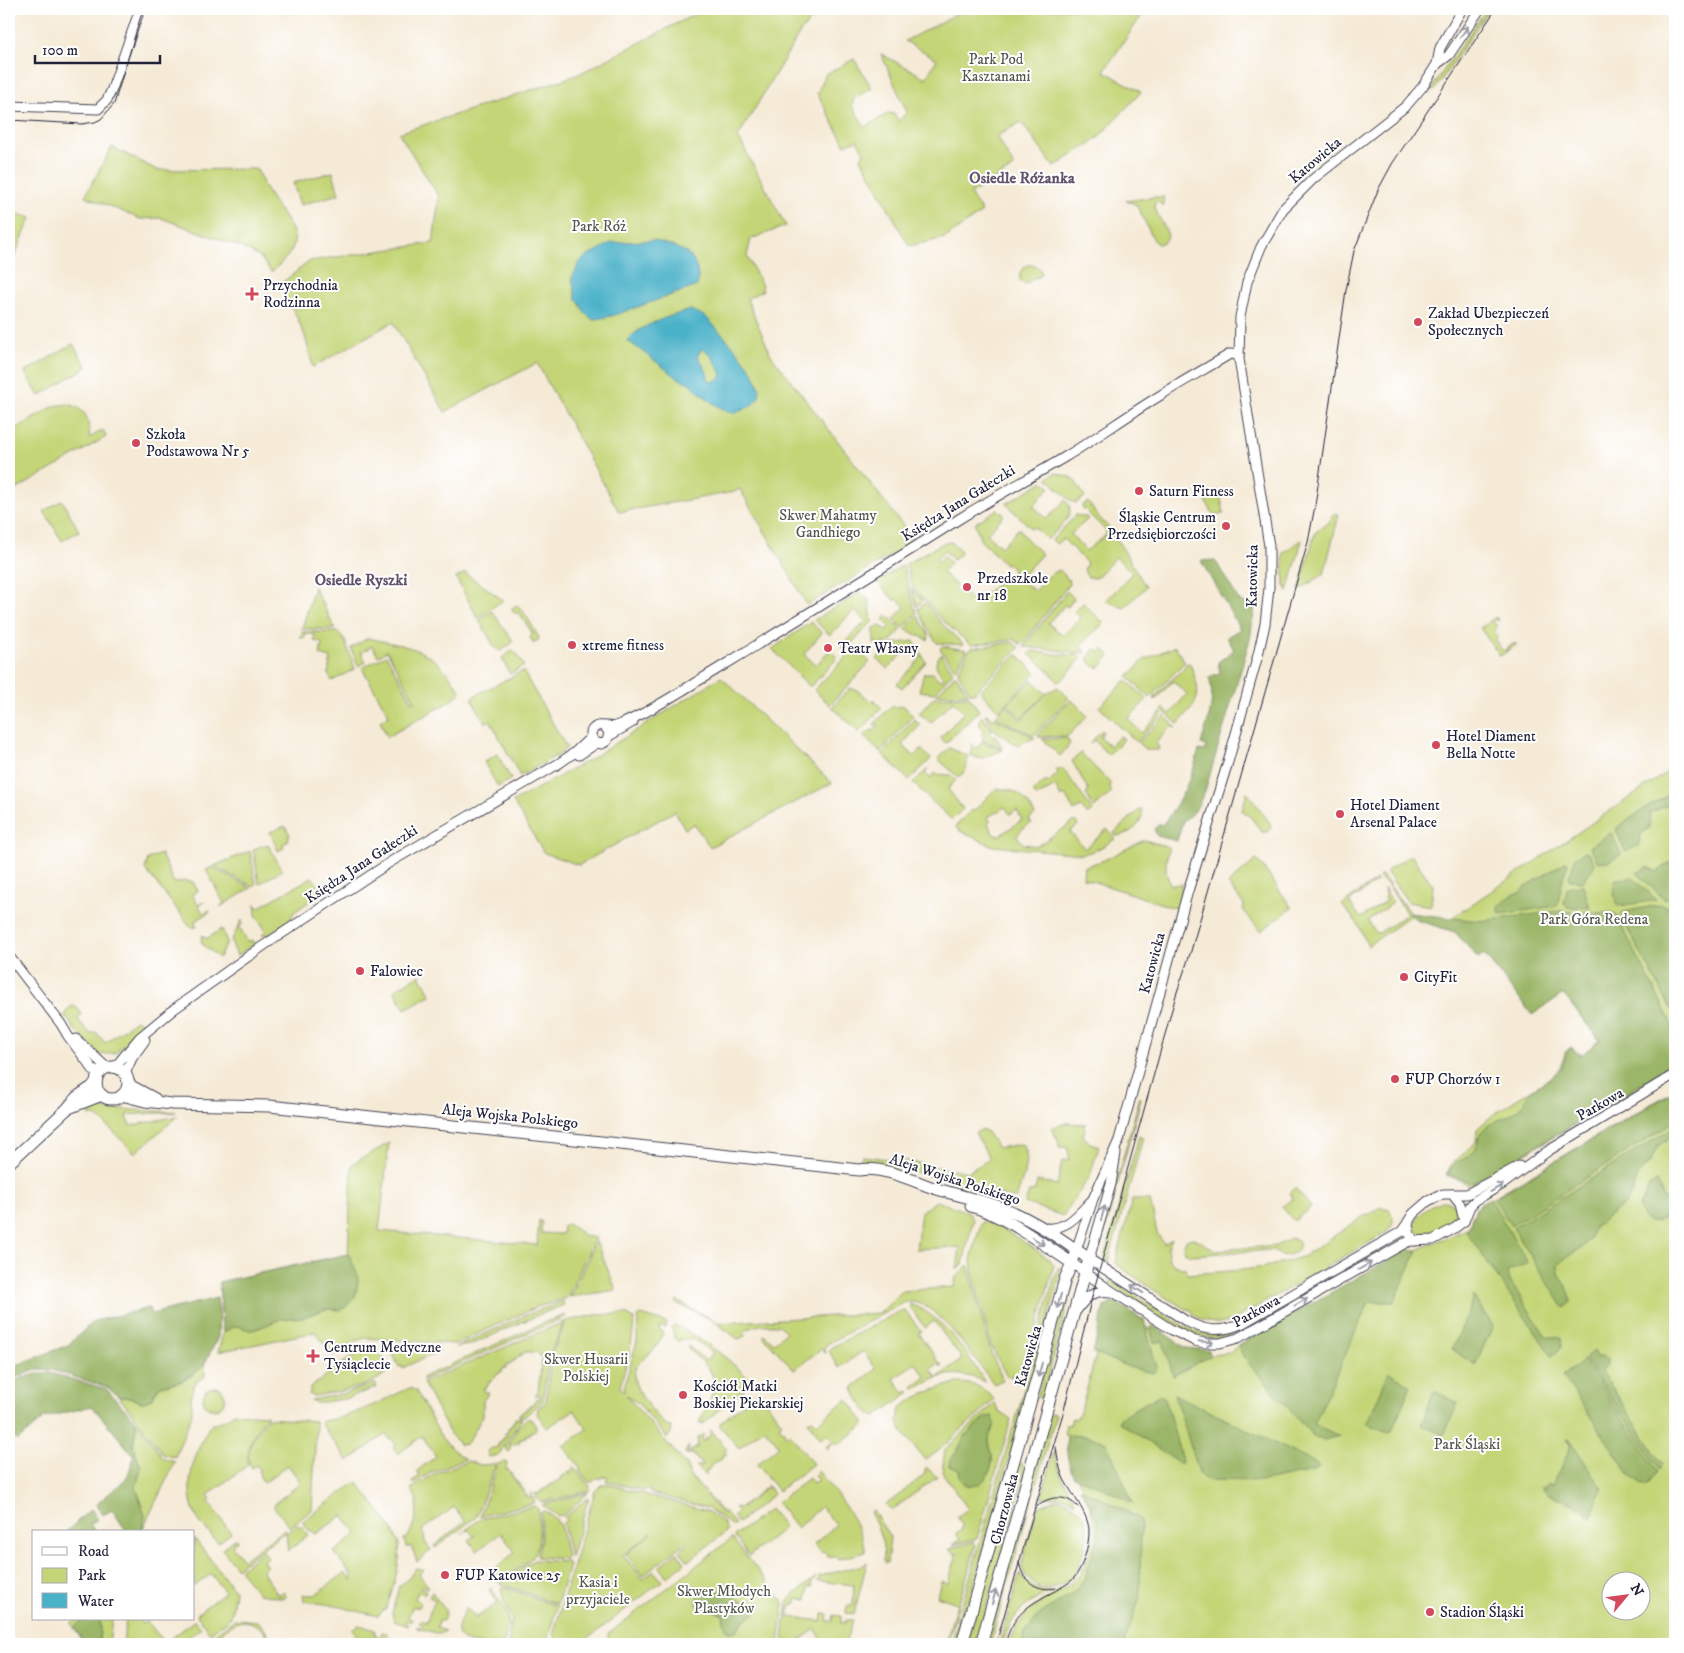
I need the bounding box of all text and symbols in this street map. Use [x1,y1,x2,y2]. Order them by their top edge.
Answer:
one-way arrow [1459,25,1469,39]
scale bar [35,32,160,64]
text: 100 m [42,41,78,60]
park label: Park Pod Kasztanami [962,50,1031,86]
street label: Katowicka [1285,133,1346,188]
district label: Osiedle Różanka [969,168,1076,188]
park label: Park Róż [572,217,627,236]
place label: Przychodnia Rodzinna [263,276,339,312]
marker: Przychodnia Rodzinna [245,287,259,301]
place label: Zakład Ubezpieczeń Społecznych [1428,304,1549,340]
marker: Zakład Ubezpieczeń Społecznych [1412,316,1424,328]
place label: Szkoła Podstawowa Nr 5 [146,425,250,461]
marker: Szkoła Podstawowa Nr 5 [130,437,142,449]
street label: Księdza Jana Gałeczki [898,461,1019,546]
place label: Saturn Fitness [1149,482,1234,501]
marker: Saturn Fitness [1133,485,1145,497]
park label: Skwer Mahatmy Gandhiego [779,506,878,542]
place label: Śląskie Centrum Przedsiębiorczości [1107,507,1216,544]
marker: Śląskie Centrum Przedsiębiorczości [1220,520,1232,532]
street label: Katowicka [1242,544,1263,608]
place label: Przedszkole nr 18 [977,569,1048,605]
district label: Osiedle Ryszki [315,570,407,590]
marker: Przedszkole nr 18 [961,581,973,593]
place label: xtreme fitness [582,636,664,655]
marker: xtreme fitness [566,639,578,651]
place label: Teatr Własny [838,639,919,658]
marker: Teatr Własny [822,642,834,654]
place label: Hotel Diament Bella Notte [1446,727,1536,763]
marker: Hotel Diament Bella Notte [1430,739,1442,751]
place label: Hotel Diament Arsenal Palace [1350,796,1440,832]
marker: Hotel Diament Arsenal Palace [1334,808,1346,820]
street label: Księdza Jana Gałeczki [301,821,421,908]
park label: Park Góra Redena [1540,910,1649,929]
street label: Katowicka [1135,930,1170,996]
place label: Falowiec [370,962,424,981]
marker: Falowiec [354,965,366,977]
place label: CityFit [1414,968,1457,987]
marker: CityFit [1398,971,1410,983]
place label: FUP Chorzów 1 [1405,1070,1500,1089]
marker: FUP Chorzów 1 [1389,1073,1401,1085]
street label: Parkowa [1573,1083,1628,1125]
street label: Aleja Wojska Polskiego [441,1100,579,1133]
street label: Aleja Wojska Polskiego [887,1149,1023,1210]
one-way arrow [1489,1182,1503,1192]
one-way arrow [1099,1205,1108,1221]
one-way arrow [1030,1237,1044,1247]
one-way arrow [1357,1260,1371,1270]
one-way arrow [1131,1284,1145,1294]
street label: Parkowa [1229,1290,1284,1332]
one-way arrow [1054,1292,1063,1308]
one-way arrow [1293,1297,1307,1307]
street label: Katowicka [1011,1323,1046,1389]
one-way arrow [1197,1337,1213,1347]
place label: Centrum Medyczne Tysiąclecie [324,1338,441,1374]
marker: Centrum Medyczne Tysiąclecie [306,1349,320,1363]
park label: Skwer Husarii Polskiej [544,1350,628,1386]
one-way arrow [1034,1361,1044,1377]
place label: Kościół Matki Boskiej Piekarskiej [693,1377,803,1413]
marker: Kościół Matki Boskiej Piekarskiej [677,1389,689,1401]
park label: Park Śląski [1434,1434,1500,1454]
street label: Chorzowska [986,1471,1023,1547]
legend [32,1530,195,1620]
text: Road [78,1542,110,1561]
text: Park [78,1566,107,1585]
place label: FUP Katowice 25 [455,1566,561,1585]
marker: FUP Katowice 25 [439,1569,451,1581]
north arrow [1602,1570,1652,1620]
park label: Kasia i przyjaciele [565,1573,630,1609]
text: N [1626,1581,1647,1600]
park label: Skwer Młodych Plastyków [677,1582,771,1618]
one-way arrow [990,1590,999,1606]
text: Water [77,1592,114,1611]
place label: Stadion Śląski [1440,1602,1524,1622]
marker: Stadion Śląski [1424,1606,1436,1618]

